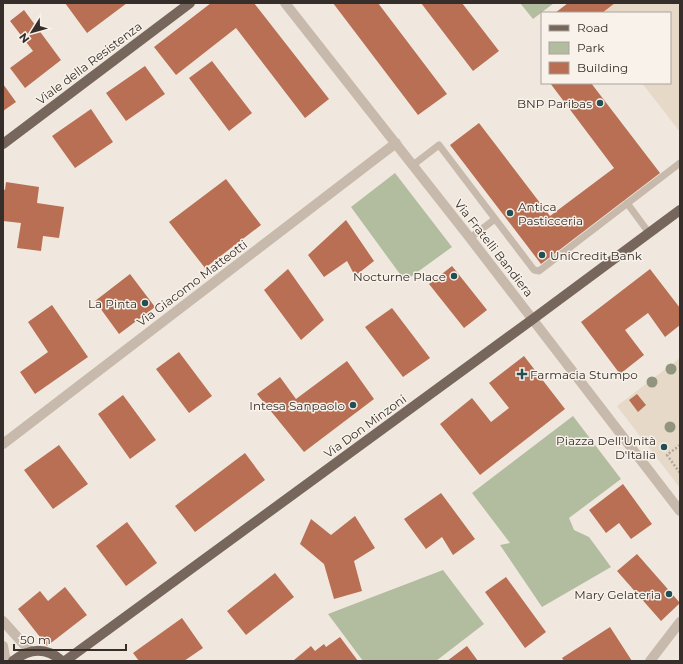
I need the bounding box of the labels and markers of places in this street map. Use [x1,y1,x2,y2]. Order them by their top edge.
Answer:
place label: BNP Paribas [517,96,592,111]
marker: BNP Paribas [595,98,605,108]
place label: Antica Pasticceria [518,199,583,228]
marker: Antica Pasticceria [505,208,515,218]
place label: UniCredit Bank [550,248,643,263]
marker: UniCredit Bank [537,250,547,260]
place label: Nocturne Place [353,269,446,284]
marker: Nocturne Place [449,271,459,281]
place label: La Pinta [88,296,137,311]
marker: La Pinta [140,298,150,308]
place label: Farmacia Stumpo [530,367,638,382]
marker: Farmacia Stumpo [517,369,527,379]
place label: Intesa Sanpaolo [249,398,345,413]
marker: Intesa Sanpaolo [348,400,358,410]
place label: Piazza Dell'Unità D'Italia [556,433,656,462]
marker: Piazza Dell'Unità D'Italia [659,442,669,452]
place label: Mary Gelateria [574,587,661,602]
marker: Mary Gelateria [664,589,674,599]

